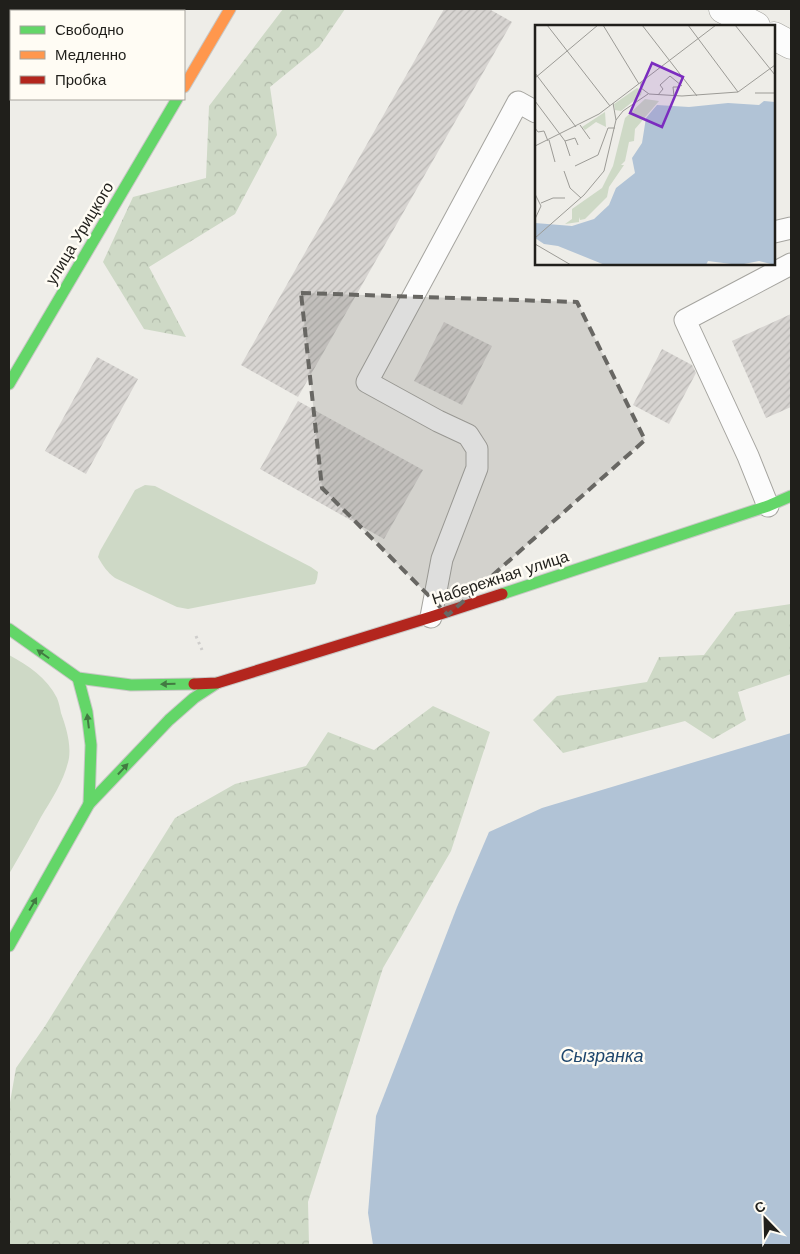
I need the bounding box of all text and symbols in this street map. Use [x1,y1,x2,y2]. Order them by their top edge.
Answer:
legend [10,10,185,100]
text: Свободно [55,21,124,39]
inset map [535,25,775,265]
text: Медленно [55,46,126,64]
text: Пробка [55,71,107,89]
street label: улица Урицкого [41,178,118,288]
street label: Набережная улица [429,546,571,609]
one-way arrow [37,649,50,659]
one-way arrow [160,681,176,689]
one-way arrow [84,713,92,729]
one-way arrow [117,763,129,775]
one-way arrow [28,897,37,910]
water label: Сызранка [560,1045,644,1066]
north arrow [740,1194,790,1244]
text: С [752,1198,768,1216]

